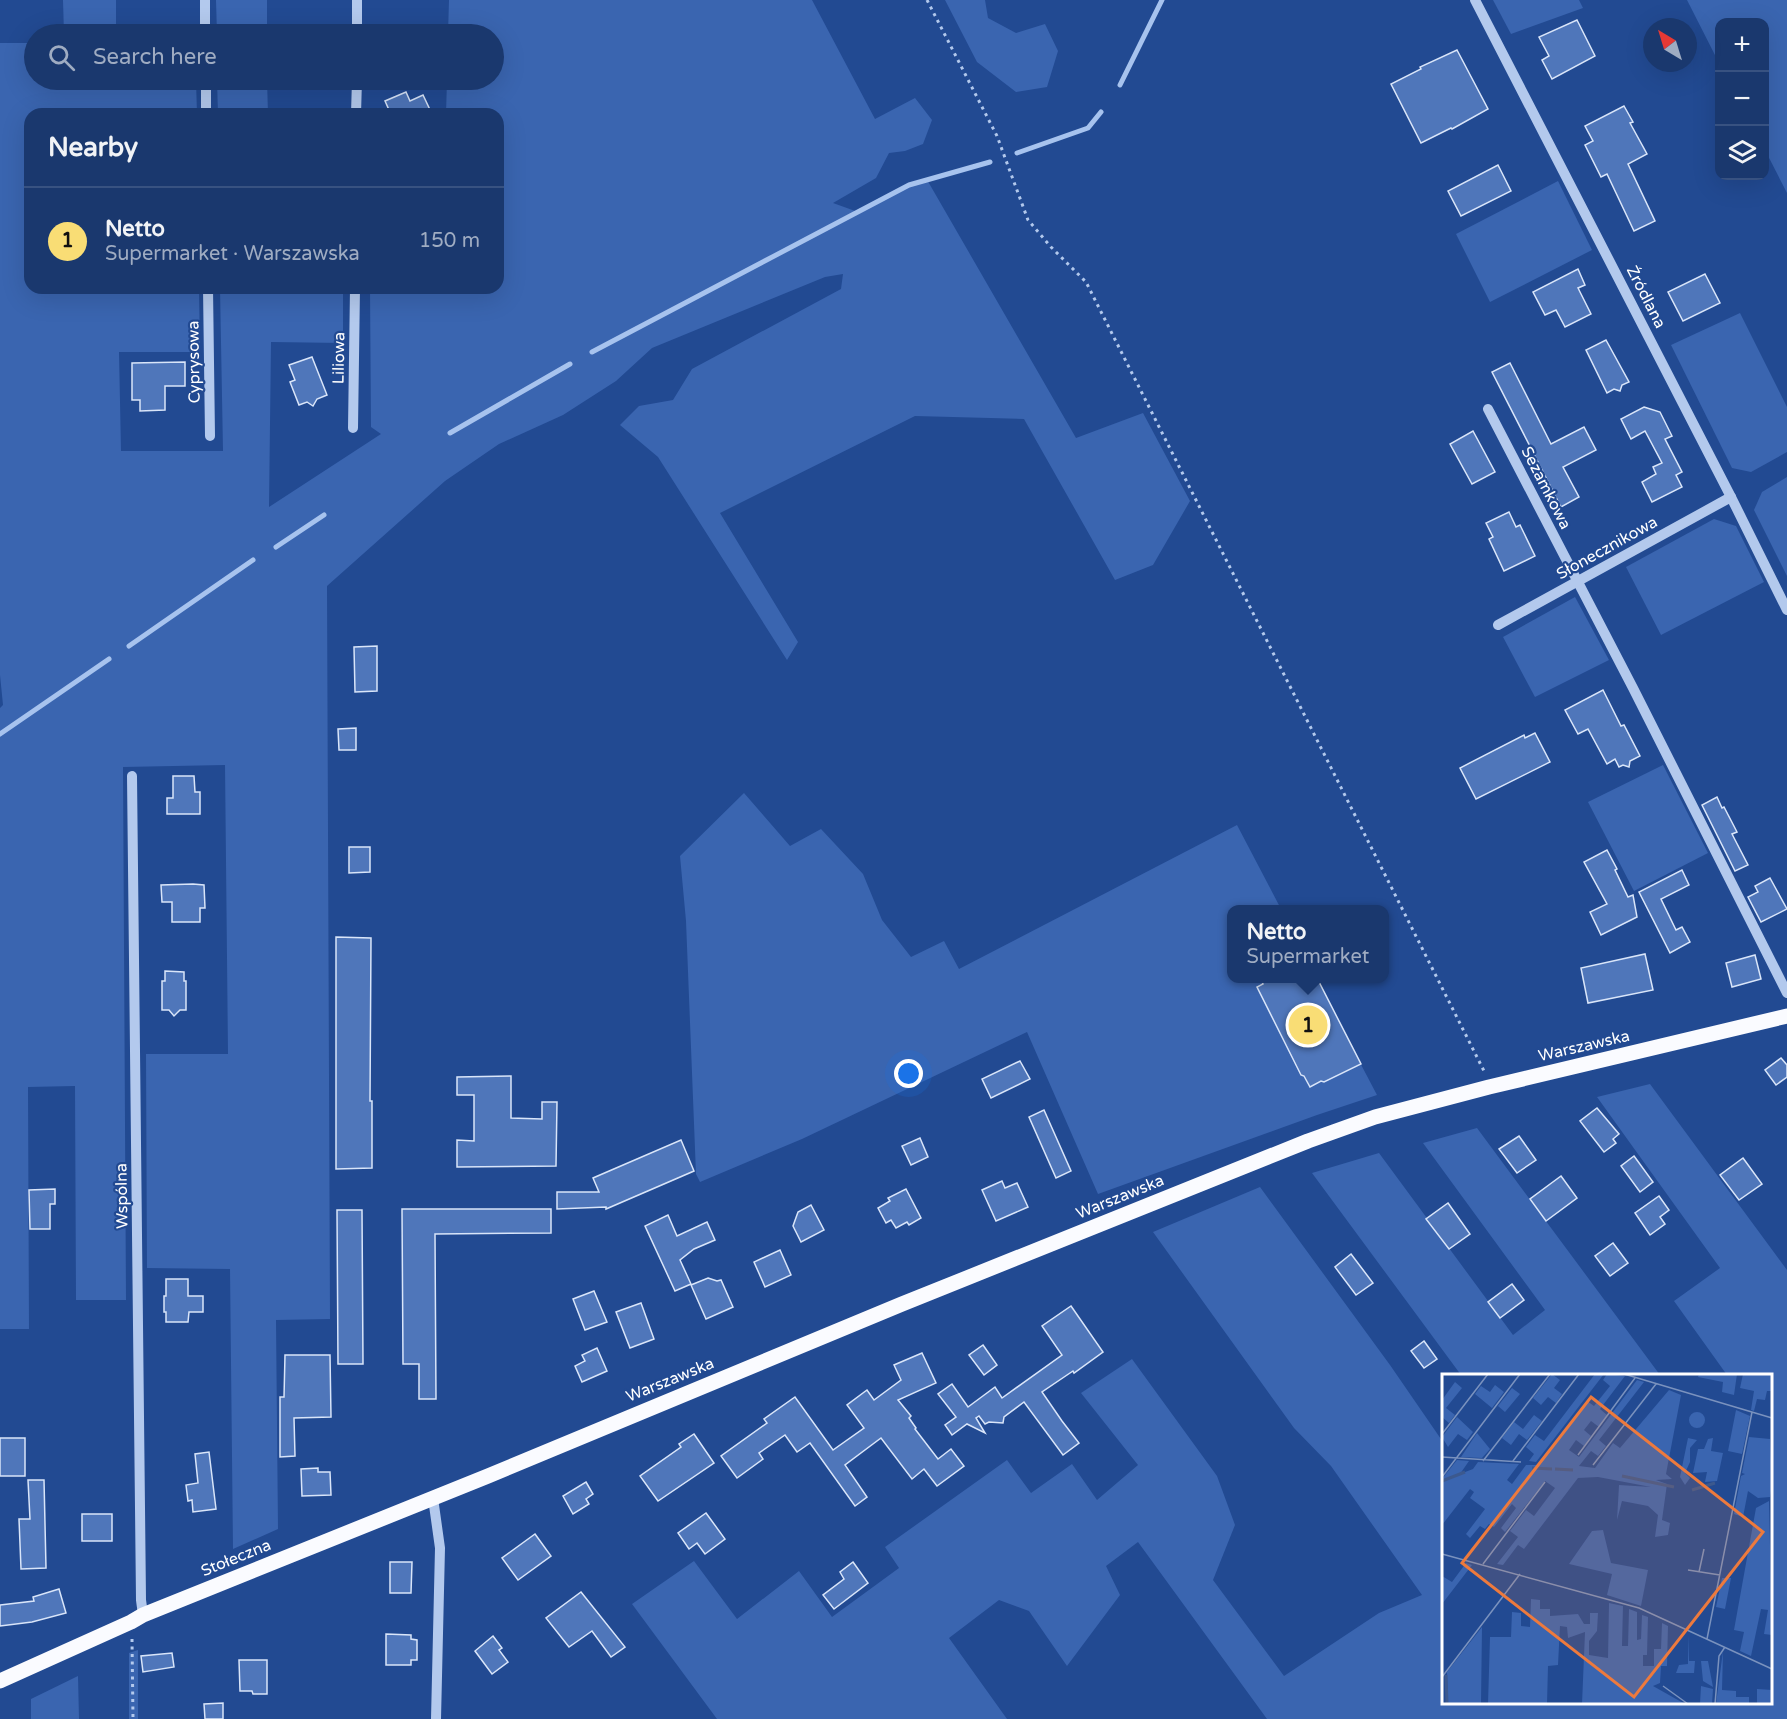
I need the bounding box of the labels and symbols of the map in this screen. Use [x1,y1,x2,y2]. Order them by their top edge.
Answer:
north arrow [1643,18,1697,72]
street label: Źródlana [1622,262,1670,332]
street label: Cyprysowa [183,321,205,403]
street label: Liliowa [329,332,349,384]
street label: Sezamkowa [1517,443,1575,533]
street label: Słonecznikowa [1553,512,1661,584]
pin: 1 [1288,1002,1328,1048]
street label: Warszawska [1536,1026,1632,1066]
your location [894,1059,923,1088]
street label: Wspólna [111,1163,133,1229]
street label: Warszawska [1073,1170,1167,1224]
street label: Warszawska [623,1353,717,1407]
inset map [1442,1374,1772,1704]
street label: Stołeczna [198,1535,274,1581]

